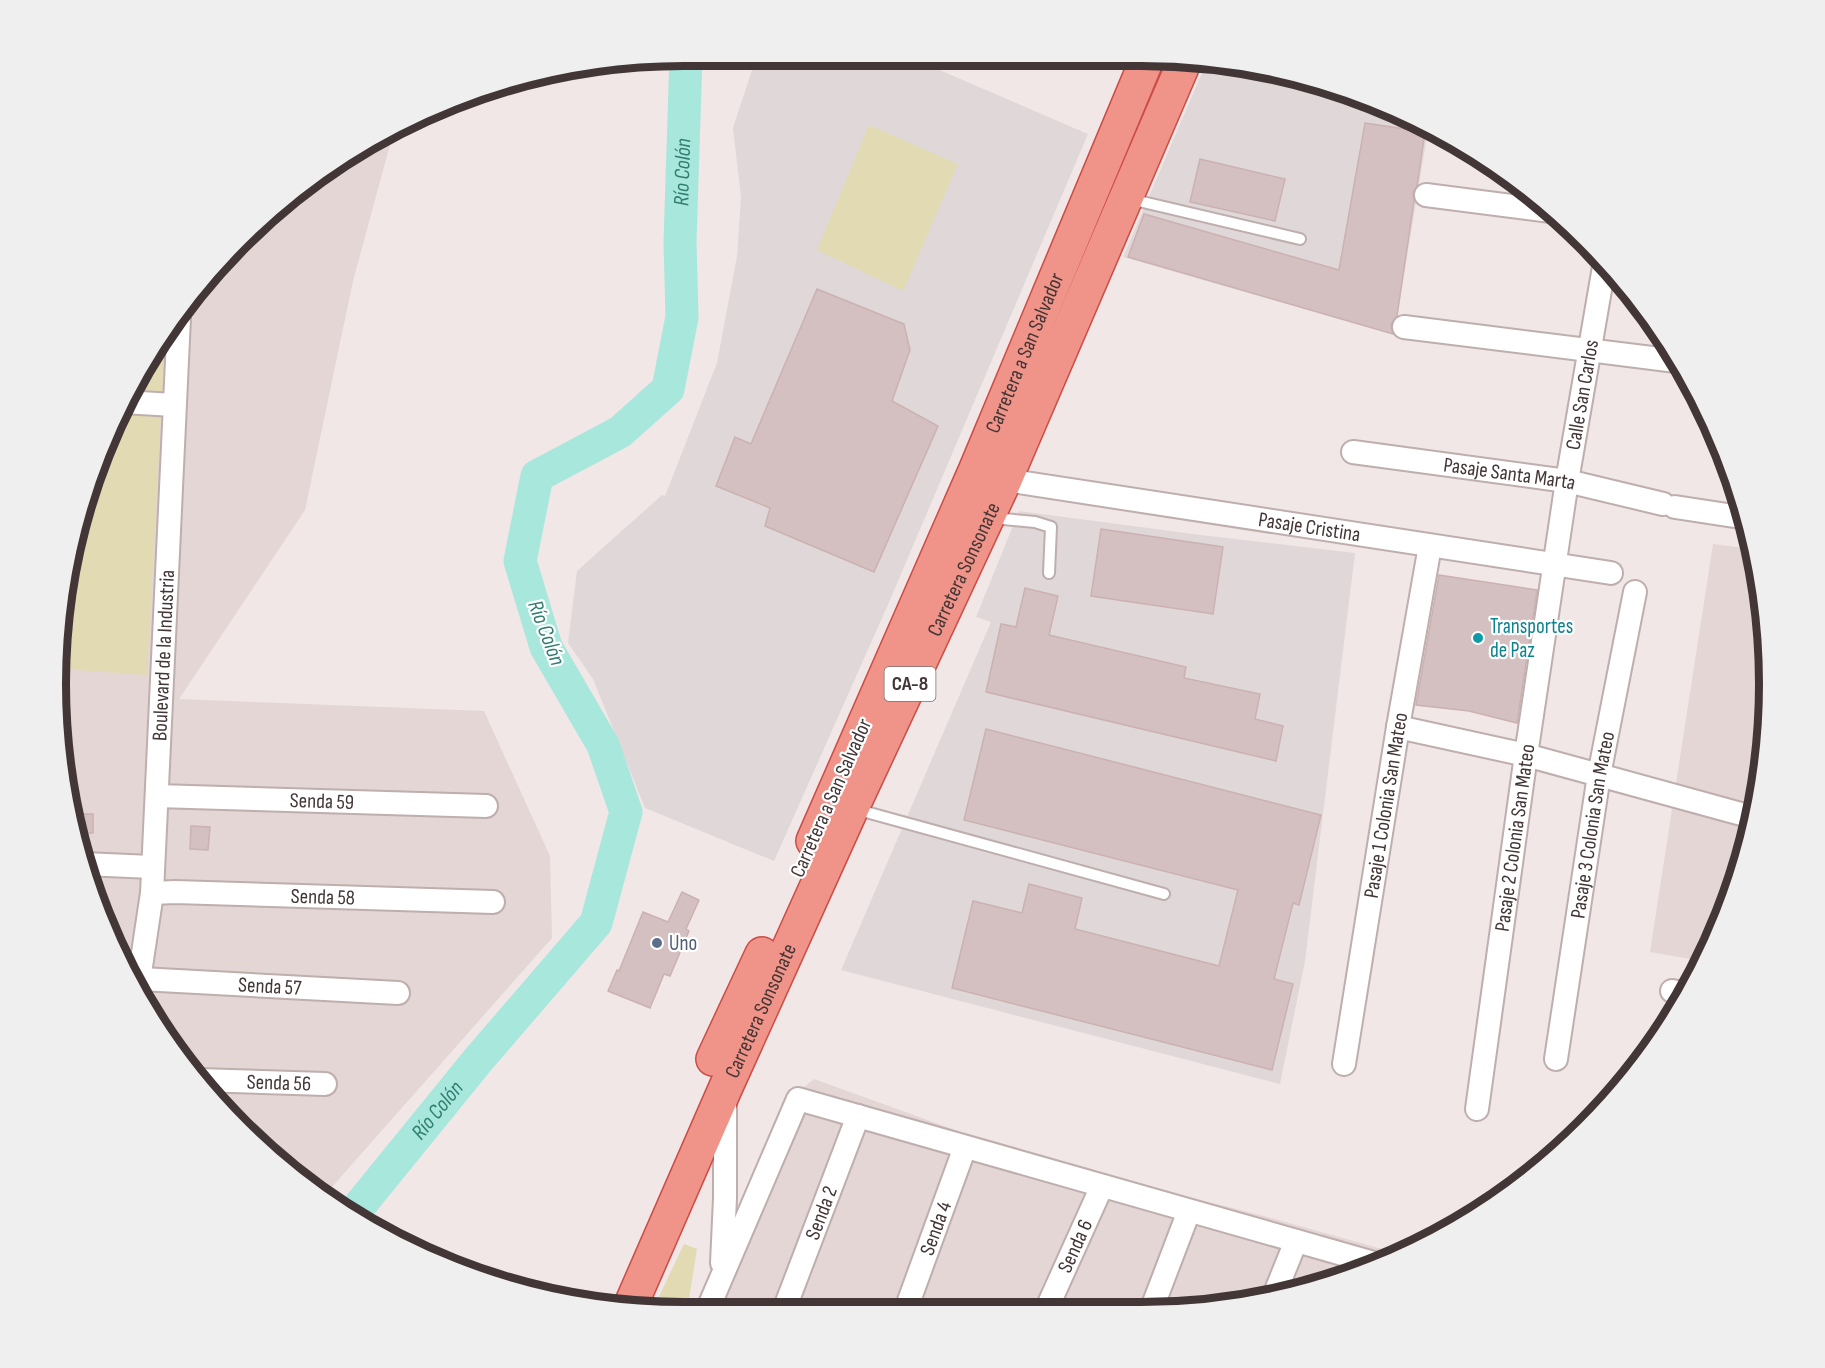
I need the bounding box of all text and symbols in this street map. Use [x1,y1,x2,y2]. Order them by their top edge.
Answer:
water label: Río Colón [668,138,697,206]
street label: Carretera a San Salvador [980,269,1069,437]
street label: Calle San Carlos [1560,338,1604,452]
street label: Pasaje Santa Marta [1442,452,1578,495]
street label: Carretera Sonsonate [922,498,1005,640]
street label: Pasaje Cristina [1257,507,1362,547]
street label: Boulevard de la Industria [147,569,180,742]
water label: Río Colón [521,597,571,669]
place label: Transportes de Paz [1490,614,1573,663]
marker: Transportes de Paz [1471,631,1485,645]
road number: CA-8 [884,667,936,701]
street label: Pasaje 1 Colonia San Mateo [1358,711,1413,900]
street label: Carretera a San Salvador [785,715,877,881]
street label: Pasaje 3 Colonia San Mateo [1565,729,1620,920]
street label: Pasaje 2 Colonia San Mateo [1489,742,1540,933]
street label: Senda 59 [289,788,354,814]
street label: Senda 58 [290,883,355,910]
place label: Uno [669,931,697,956]
marker: Uno [650,936,664,950]
street label: Carretera Sonsonate [719,940,802,1082]
street label: Senda 57 [237,972,303,1000]
street label: Senda 56 [246,1069,311,1096]
water label: Río Colón [405,1075,469,1145]
street label: Senda 2 [800,1183,843,1243]
street label: Senda 4 [914,1198,957,1259]
street label: Senda 6 [1052,1215,1098,1277]

